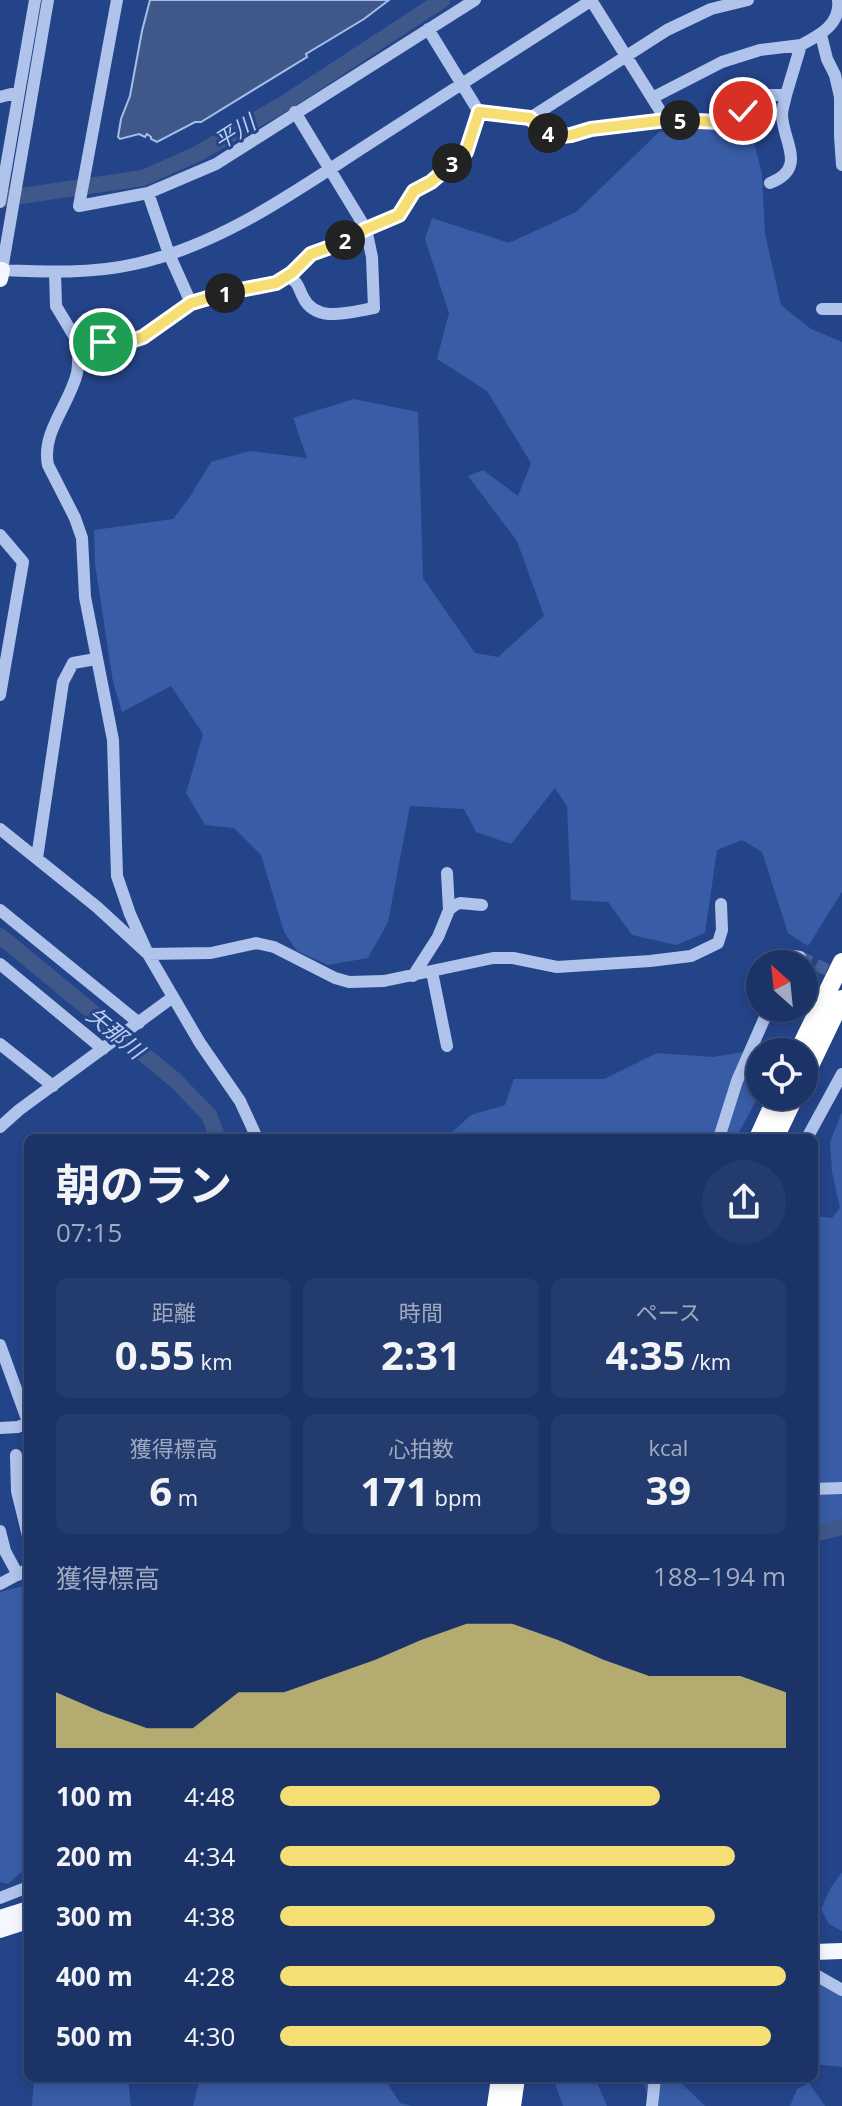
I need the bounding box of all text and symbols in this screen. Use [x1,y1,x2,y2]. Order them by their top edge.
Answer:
pin [709,77,777,145]
icon: check [721,89,765,133]
pin: 5 [660,100,700,140]
text: 5 [674,105,686,135]
water label: 平川 [207,106,262,155]
pin: 4 [528,113,568,153]
text: 4 [542,118,554,148]
pin: 3 [432,143,472,183]
text: 3 [446,148,458,178]
pin: 2 [325,220,365,260]
text: 2 [339,225,351,255]
pin: 1 [205,273,245,313]
text: 1 [219,278,231,308]
pin [69,308,137,376]
icon: arrive [81,320,125,364]
north arrow [746,950,818,1022]
map controls [746,950,818,1110]
water label: 矢那川 [81,999,152,1066]
button: locate [746,1038,818,1110]
text: 朝のラン [56,1154,232,1214]
button: share [702,1160,786,1244]
text: 07:15 [56,1214,122,1250]
text: 距離 [152,1297,196,1327]
text: 時間 [399,1297,443,1327]
text: ペース [636,1297,701,1327]
text: 0.55 [115,1327,195,1382]
text: 2:31 [381,1327,461,1382]
text: 4:35 [605,1327,685,1382]
text: km [195,1346,233,1376]
text: /km [685,1346,731,1376]
text: kcal [648,1432,688,1462]
text: 獲得標高 [130,1433,218,1463]
text: 心拍数 [388,1433,454,1463]
text: 39 [645,1462,691,1517]
text: 6 [149,1463,172,1518]
text: 171 [360,1463,429,1518]
text: m [172,1482,198,1512]
text: bpm [429,1482,482,1512]
text: 188–194 m [653,1558,786,1594]
text: 獲得標高 [56,1560,160,1596]
text: 100 m [56,1778,133,1814]
text: 4:48 [184,1778,235,1814]
text: 200 m [56,1838,133,1874]
text: 4:34 [184,1838,235,1874]
text: 300 m [56,1898,133,1934]
text: 4:38 [184,1898,235,1934]
text: 400 m [56,1958,133,1994]
text: 4:28 [184,1958,235,1994]
text: 500 m [56,2018,133,2054]
text: 4:30 [184,2018,235,2054]

